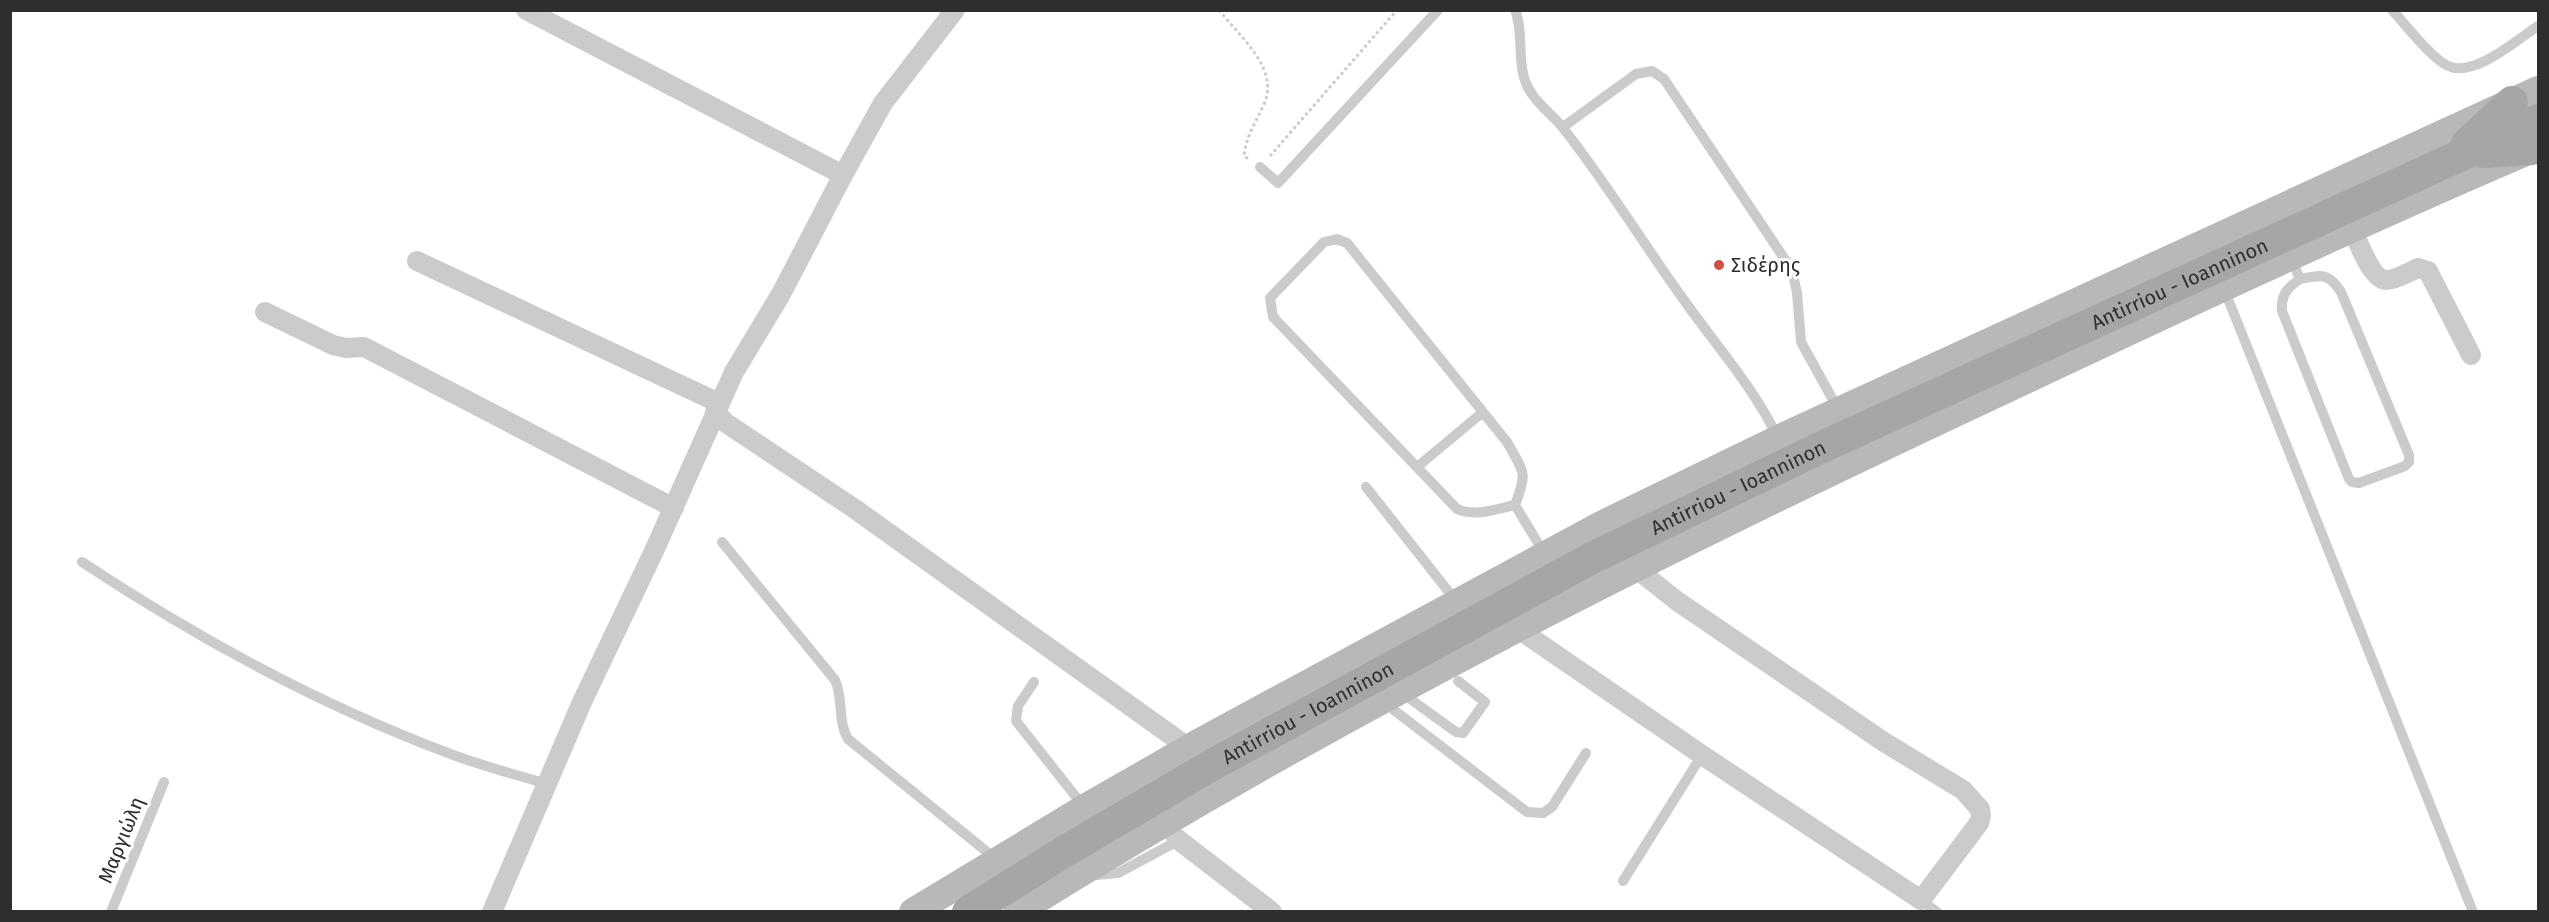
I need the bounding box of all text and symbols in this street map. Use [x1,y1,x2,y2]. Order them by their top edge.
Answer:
street label: Antirriou - Ioanninon [2087,233,2272,334]
place label: Σιδέρης [1731,253,1800,277]
marker: Σιδέρης [1712,258,1726,272]
street label: Antirriou - Ioanninon [1647,435,1830,540]
street label: Antirriou - Ioanninon [1218,656,1398,769]
street label: Μαργιώλη [93,793,149,887]

